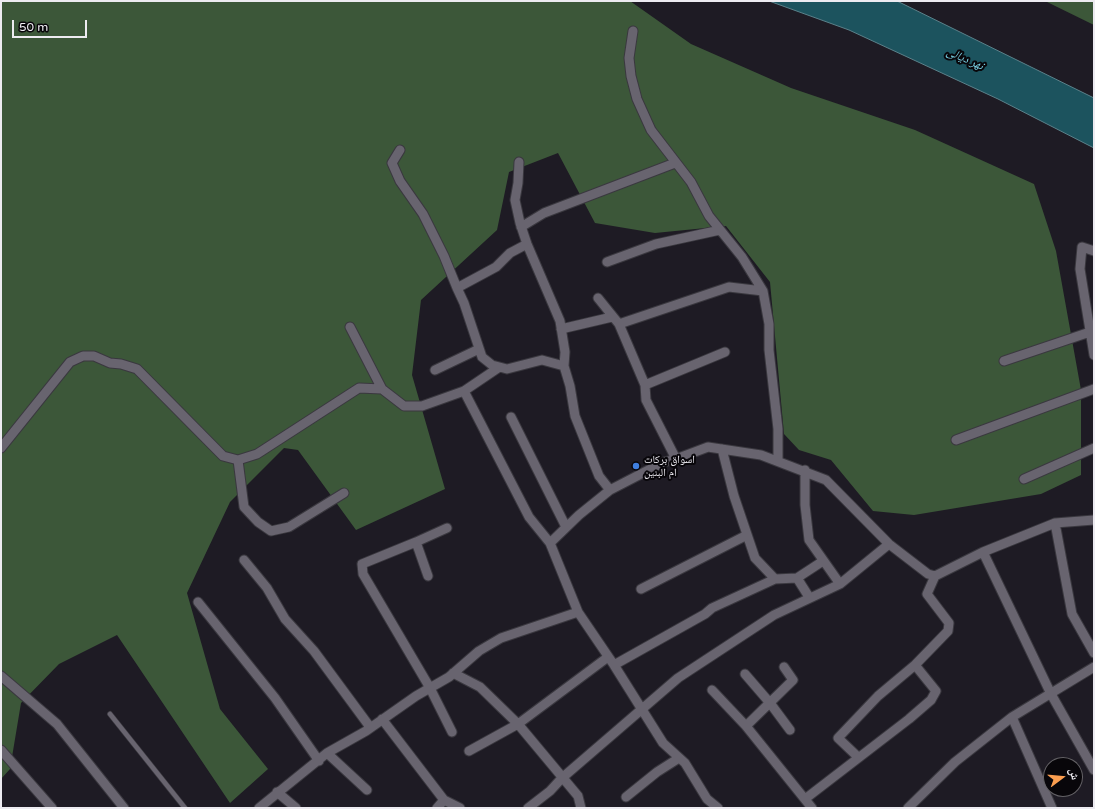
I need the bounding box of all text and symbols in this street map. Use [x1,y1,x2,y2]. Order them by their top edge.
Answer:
scale bar [14,12,89,38]
text: 50 m [19,20,48,34]
water label: نهر ديالى [944,45,986,73]
place label: اسواق بركات ام البنين [644,453,695,479]
marker: اسواق بركات ام البنين [631,461,641,471]
north arrow [1043,757,1083,797]
text: ش [1066,766,1082,781]

